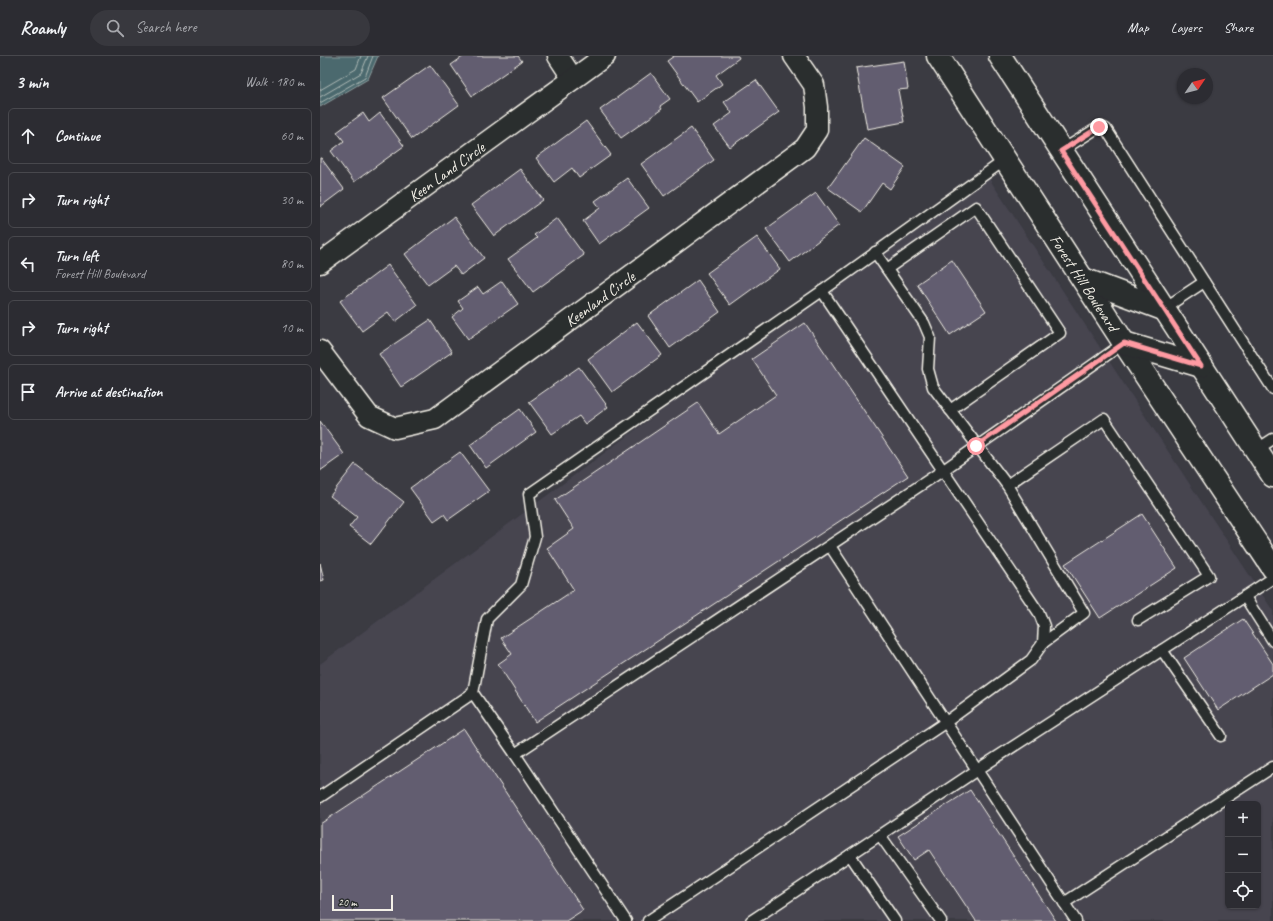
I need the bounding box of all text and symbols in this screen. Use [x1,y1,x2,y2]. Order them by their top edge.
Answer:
search box [90,10,370,46]
text: Roamly [20,16,66,40]
icon: search [104,17,126,39]
text: Search here [136,18,197,37]
text: Map [1127,19,1149,36]
text: Layers [1171,19,1202,36]
text: Share [1224,19,1253,36]
north arrow [1177,68,1213,104]
text: 3 min [16,72,49,93]
text: Walk · 180 m [245,74,304,90]
route end [1090,118,1108,136]
icon: ahead [17,125,39,147]
text: Continue [55,127,100,146]
text: 60 m [281,128,303,144]
street label: Keen Land Circle [405,137,490,207]
icon: right [17,189,39,211]
text: Turn right [55,191,108,210]
text: 30 m [281,192,303,208]
street label: Forest Hill Boulevard [1045,231,1124,338]
text: Turn left [55,247,98,266]
icon: left [17,253,39,275]
text: 80 m [281,256,303,272]
text: Forest Hill Boulevard [55,266,145,282]
street label: Keenland Circle [561,266,640,332]
icon: right [17,317,39,339]
text: Turn right [55,319,108,338]
text: 10 m [281,320,303,336]
icon: arrive [17,381,39,403]
text: Arrive at destination [55,383,162,402]
route start [967,437,985,455]
map controls [1225,801,1261,909]
button: + [1225,801,1261,837]
button: − [1225,837,1261,873]
button: locate [1225,873,1261,909]
scale bar [332,893,393,912]
text: 20 m [338,895,357,909]

